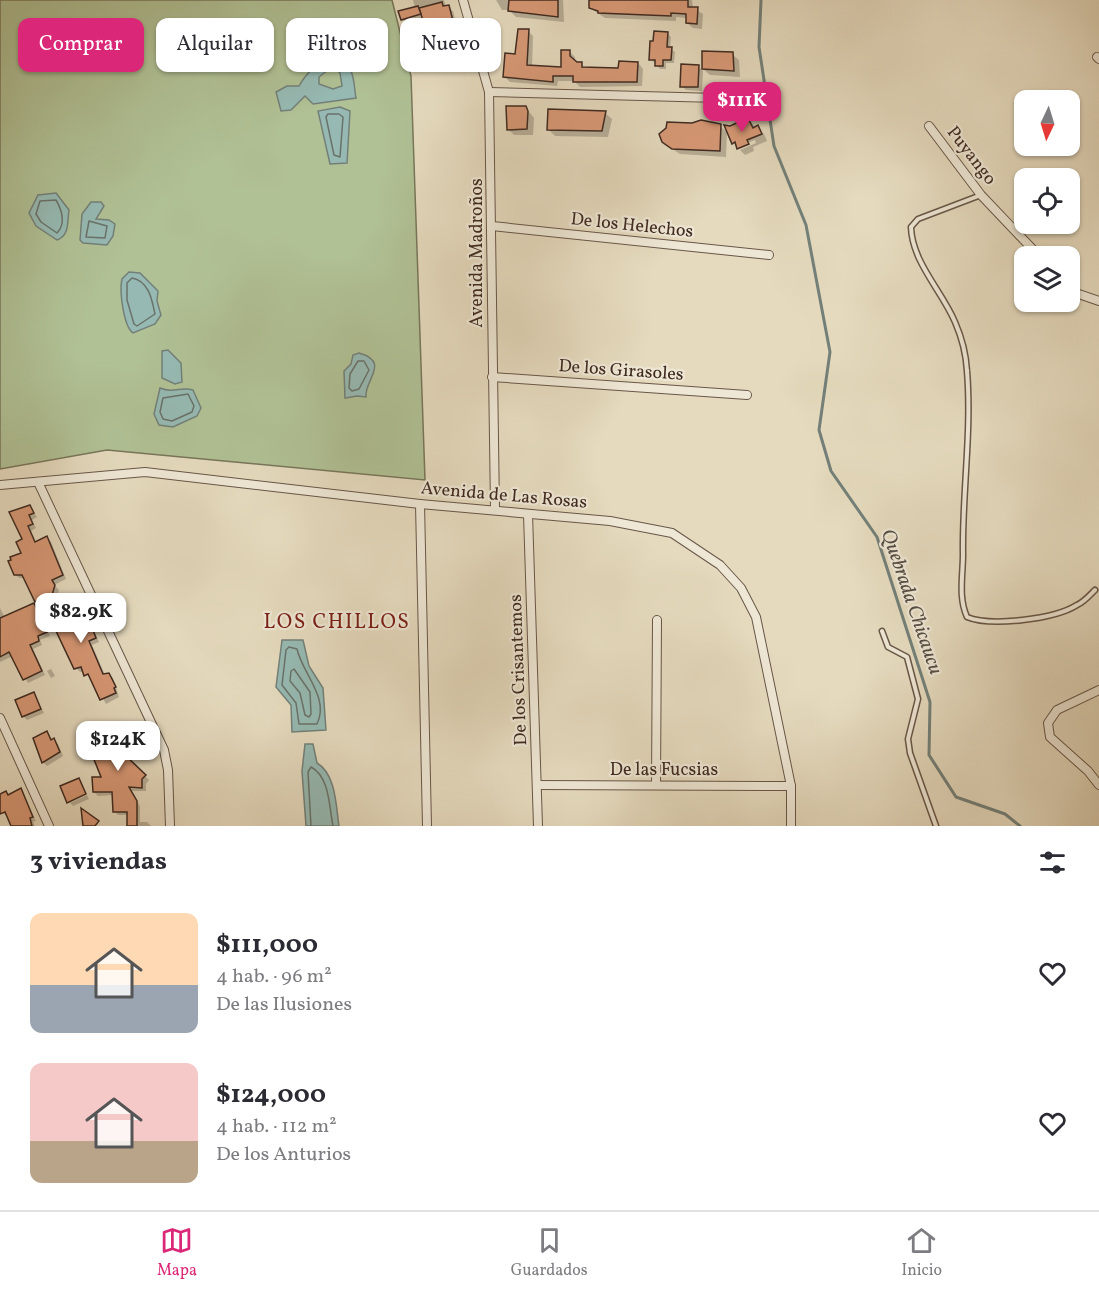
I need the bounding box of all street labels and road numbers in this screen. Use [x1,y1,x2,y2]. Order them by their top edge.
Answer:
street label: Puyango [940,121,1002,191]
street label: Avenida Madroños [465,178,490,328]
street label: De los Helechos [569,207,695,245]
street label: De los Girasoles [558,354,684,388]
street label: Avenida de Las Rosas [420,476,588,516]
street label: De los Crisantemos [504,594,534,746]
street label: De las Fucsias [610,758,718,783]

